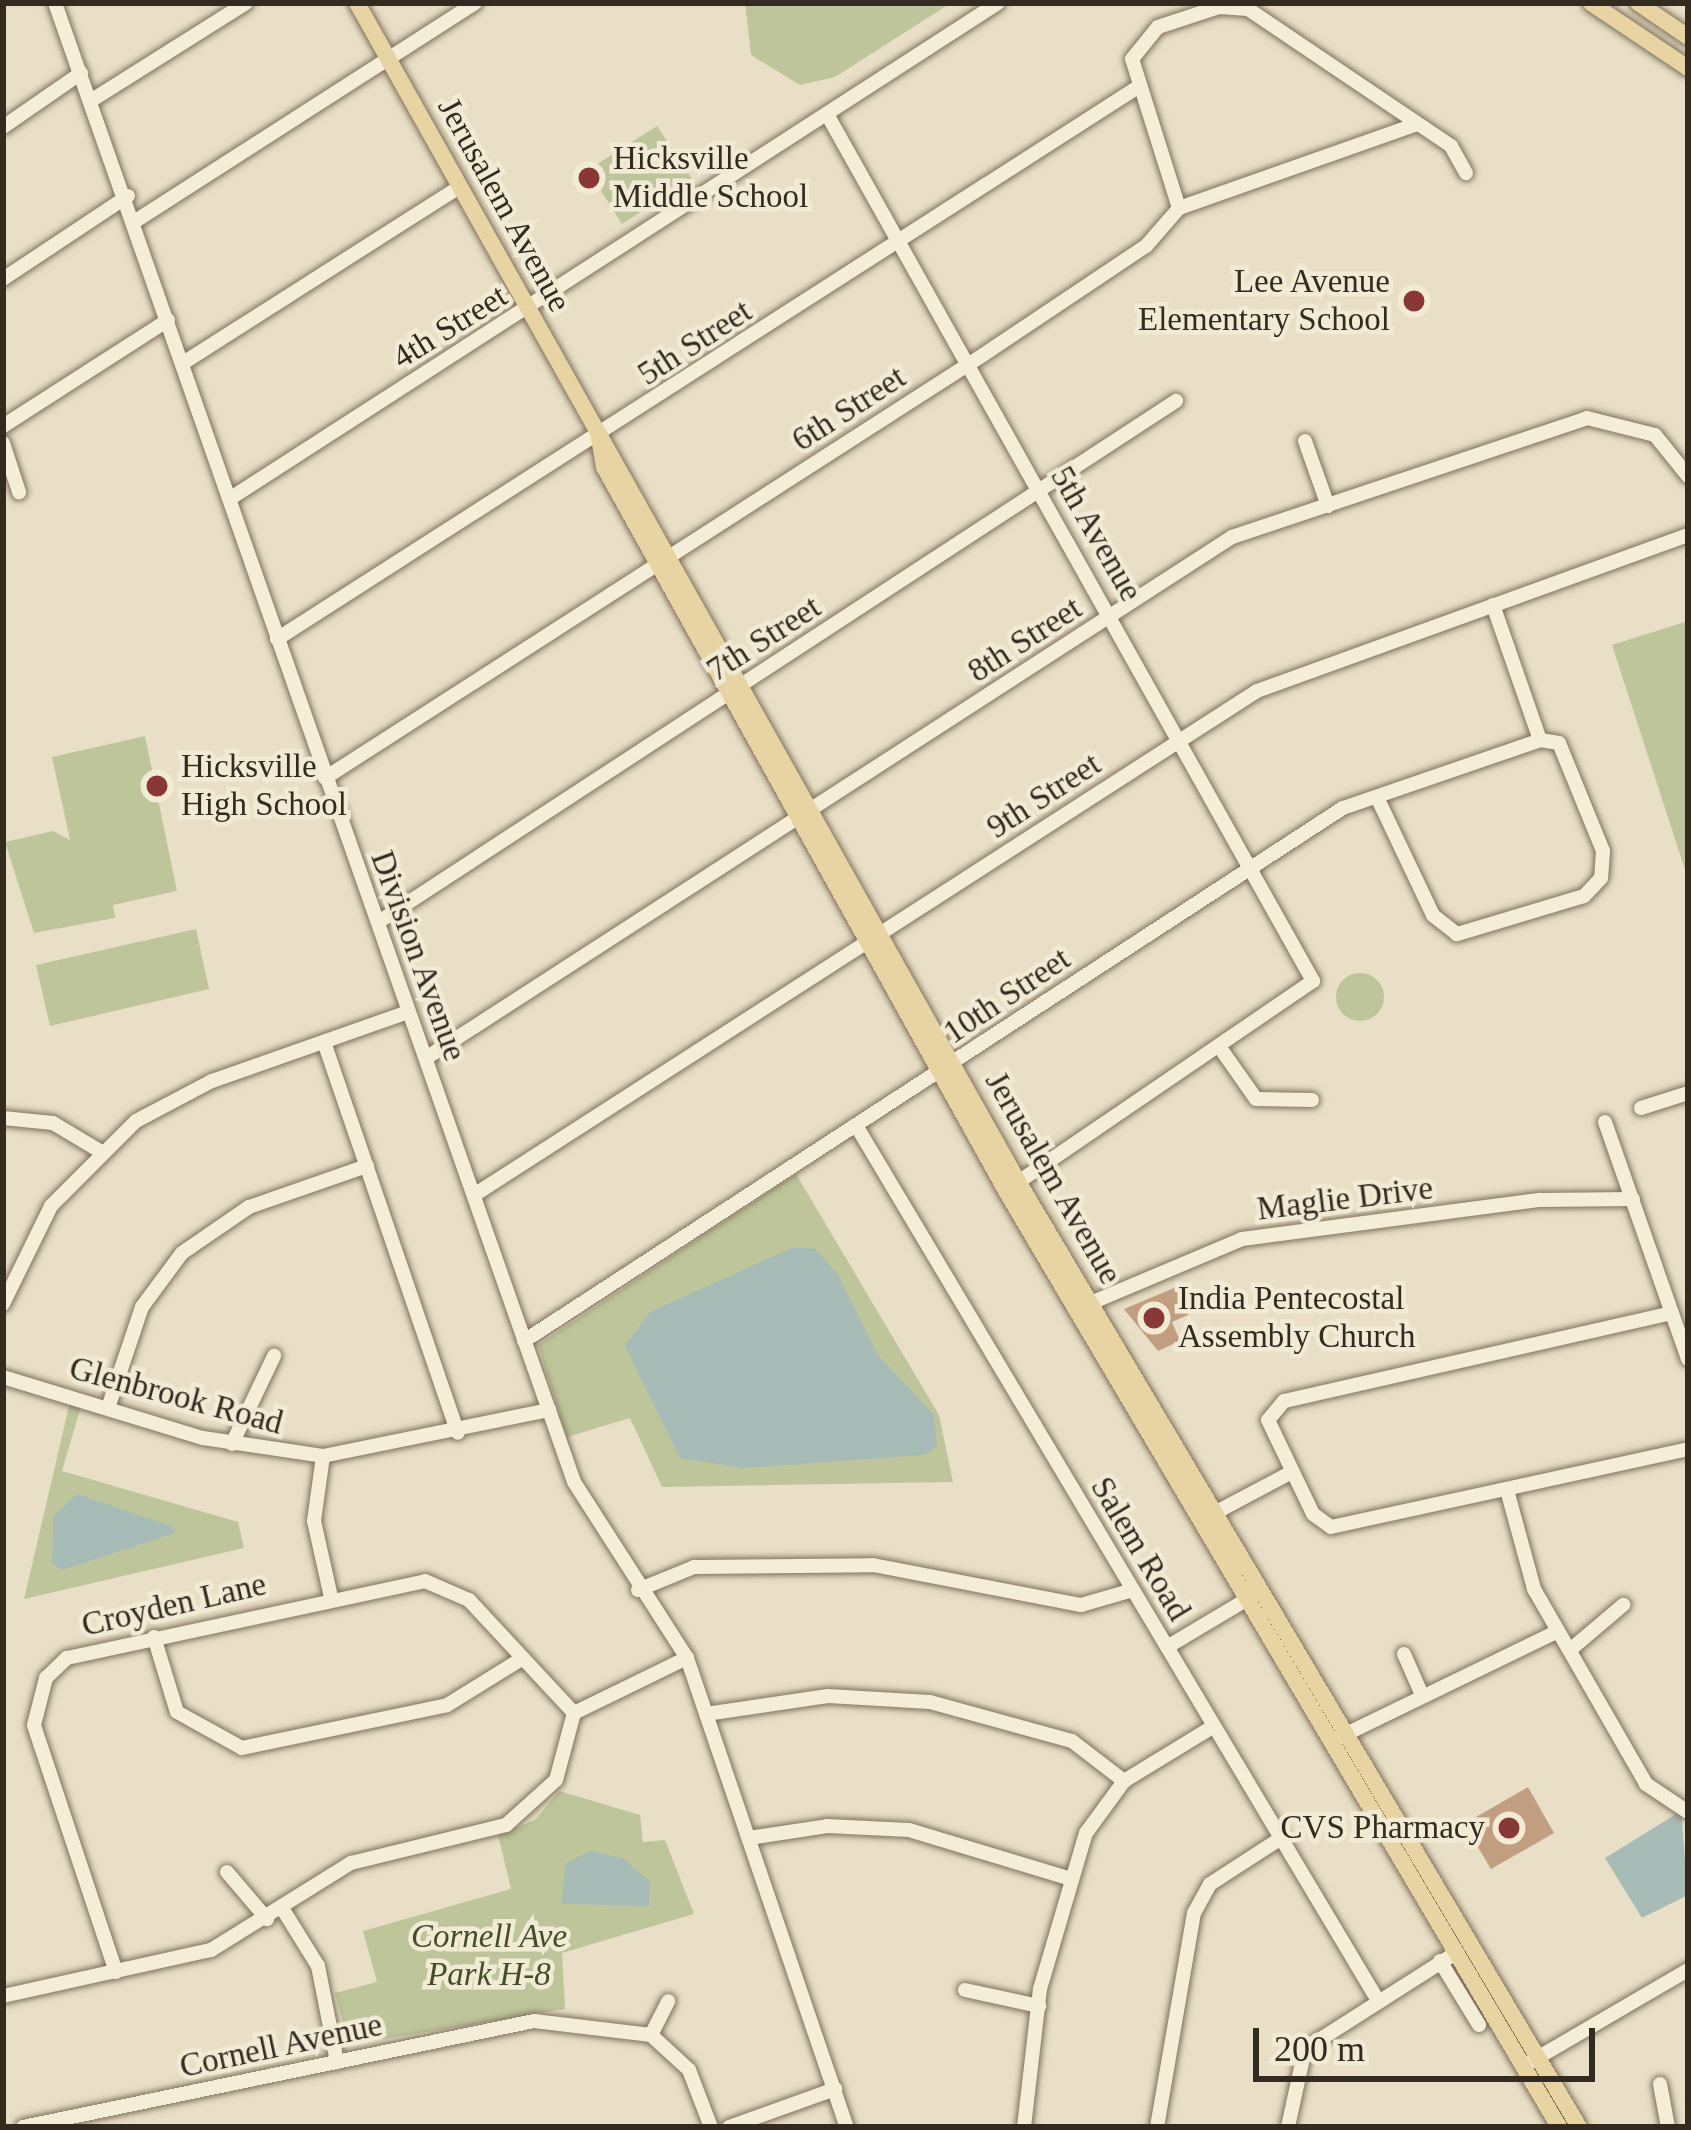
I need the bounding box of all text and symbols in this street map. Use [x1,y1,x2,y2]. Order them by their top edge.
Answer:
street label: Jerusalem Avenue [428,90,580,320]
place label: Hicksville Middle School [613,139,808,217]
marker: Hicksville Middle School [576,165,602,191]
place label: Lee Avenue Elementary School [1138,262,1390,340]
street label: 4th Street [385,276,515,378]
marker: Lee Avenue Elementary School [1401,288,1427,314]
street label: 5th Street [631,292,759,394]
street label: 6th Street [785,358,913,460]
street label: 5th Avenue [1041,459,1151,609]
street label: 7th Street [700,588,828,690]
street label: 8th Street [961,589,1089,691]
street label: 9th Street [980,745,1108,847]
place label: Hicksville High School [181,747,347,825]
marker: Hicksville High School [144,773,170,799]
street label: Division Avenue [361,845,475,1067]
street label: 10th Street [936,939,1078,1053]
street label: Jerusalem Avenue [976,1064,1130,1292]
street label: Maglie Drive [1255,1169,1435,1229]
place label: India Pentecostal Assembly Church [1178,1279,1415,1357]
marker: India Pentecostal Assembly Church [1141,1305,1167,1331]
street label: Glenbrook Road [65,1349,287,1443]
street label: Salem Road [1082,1470,1198,1628]
street label: Croyden Lane [78,1565,270,1645]
place label: CVS Pharmacy [1281,1808,1485,1848]
marker: CVS Pharmacy [1496,1815,1522,1841]
park label: Cornell Ave Park H-8 [411,1917,567,1995]
scale bar [1259,2004,1601,2078]
street label: Cornell Avenue [175,2005,387,2087]
text: 200 m [1274,2029,1365,2069]

